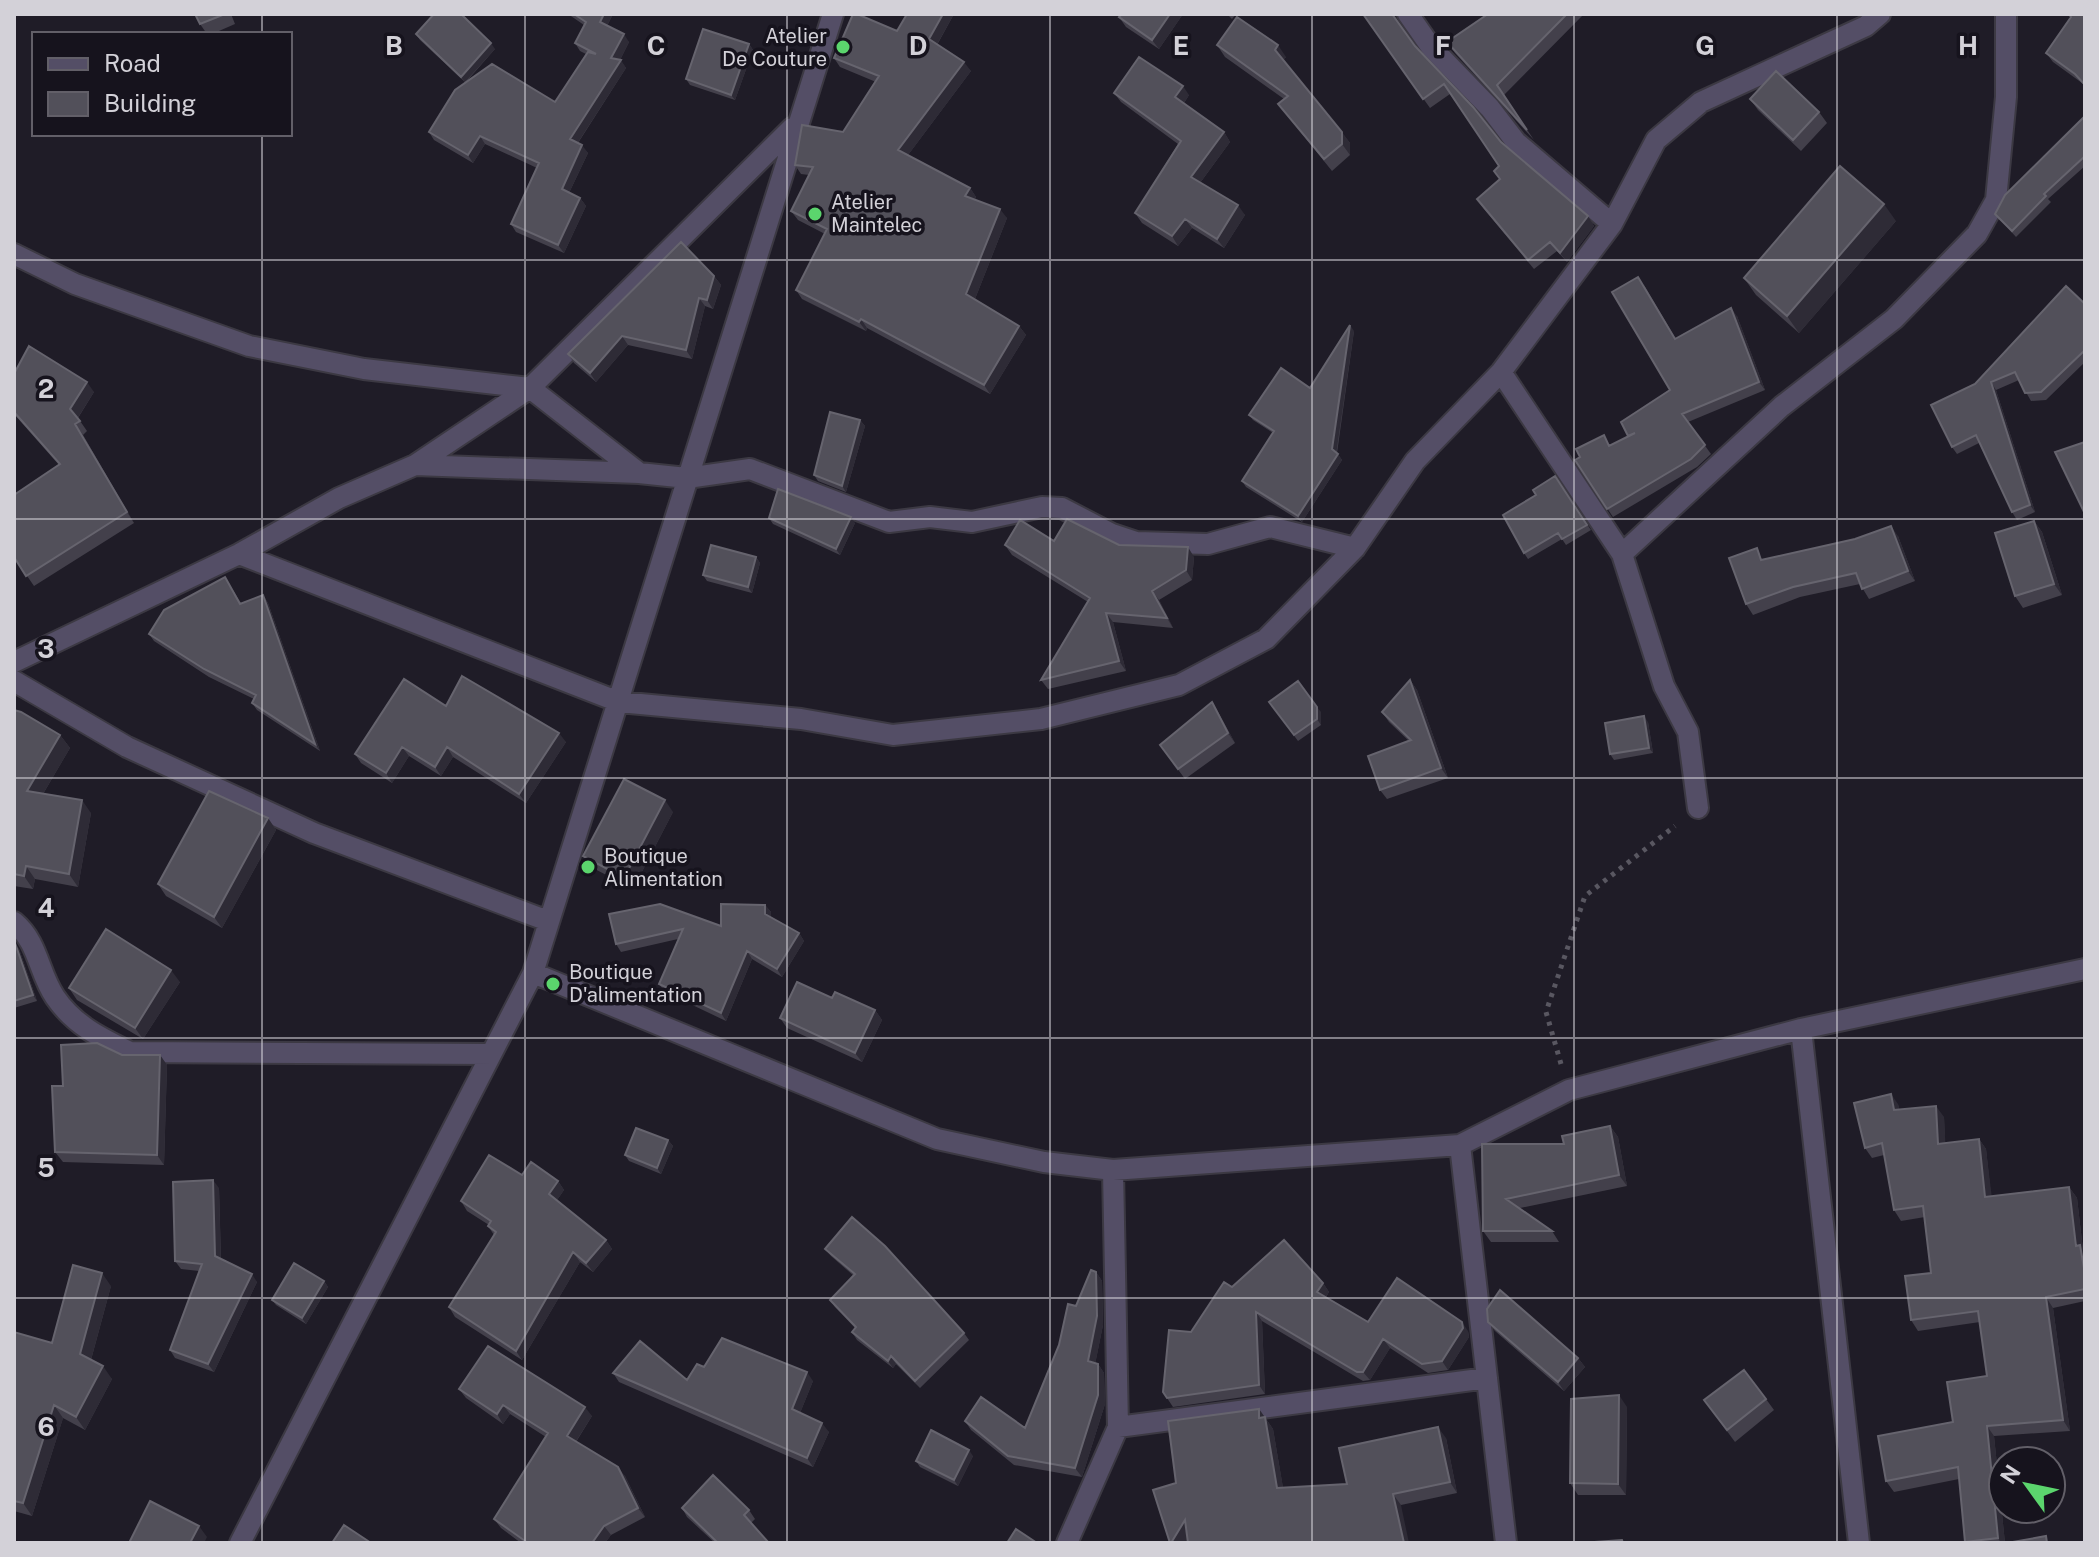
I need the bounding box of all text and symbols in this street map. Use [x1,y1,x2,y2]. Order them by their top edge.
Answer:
place label: Atelier De Couture [722,24,827,71]
text: B [385,30,403,61]
text: C [647,30,665,61]
text: D [909,30,927,61]
text: E [1173,30,1189,61]
text: F [1435,30,1451,61]
text: G [1695,30,1715,61]
text: H [1958,30,1978,61]
legend [32,32,292,136]
marker: Atelier De Couture [834,38,852,56]
text: Road [104,49,161,77]
text: Building [104,89,196,117]
place label: Atelier Maintelec [831,190,923,237]
marker: Atelier Maintelec [806,205,824,223]
text: 2 [38,373,54,404]
text: 3 [37,633,55,664]
place label: Boutique Alimentation [604,844,723,891]
marker: Boutique Alimentation [579,858,597,876]
text: 4 [37,892,55,923]
place label: Boutique D'alimentation [569,960,703,1007]
marker: Boutique D'alimentation [544,975,562,993]
text: 5 [37,1152,55,1183]
text: 6 [37,1411,55,1442]
north arrow [1987,1445,2067,1525]
text: N [1995,1460,2026,1488]

